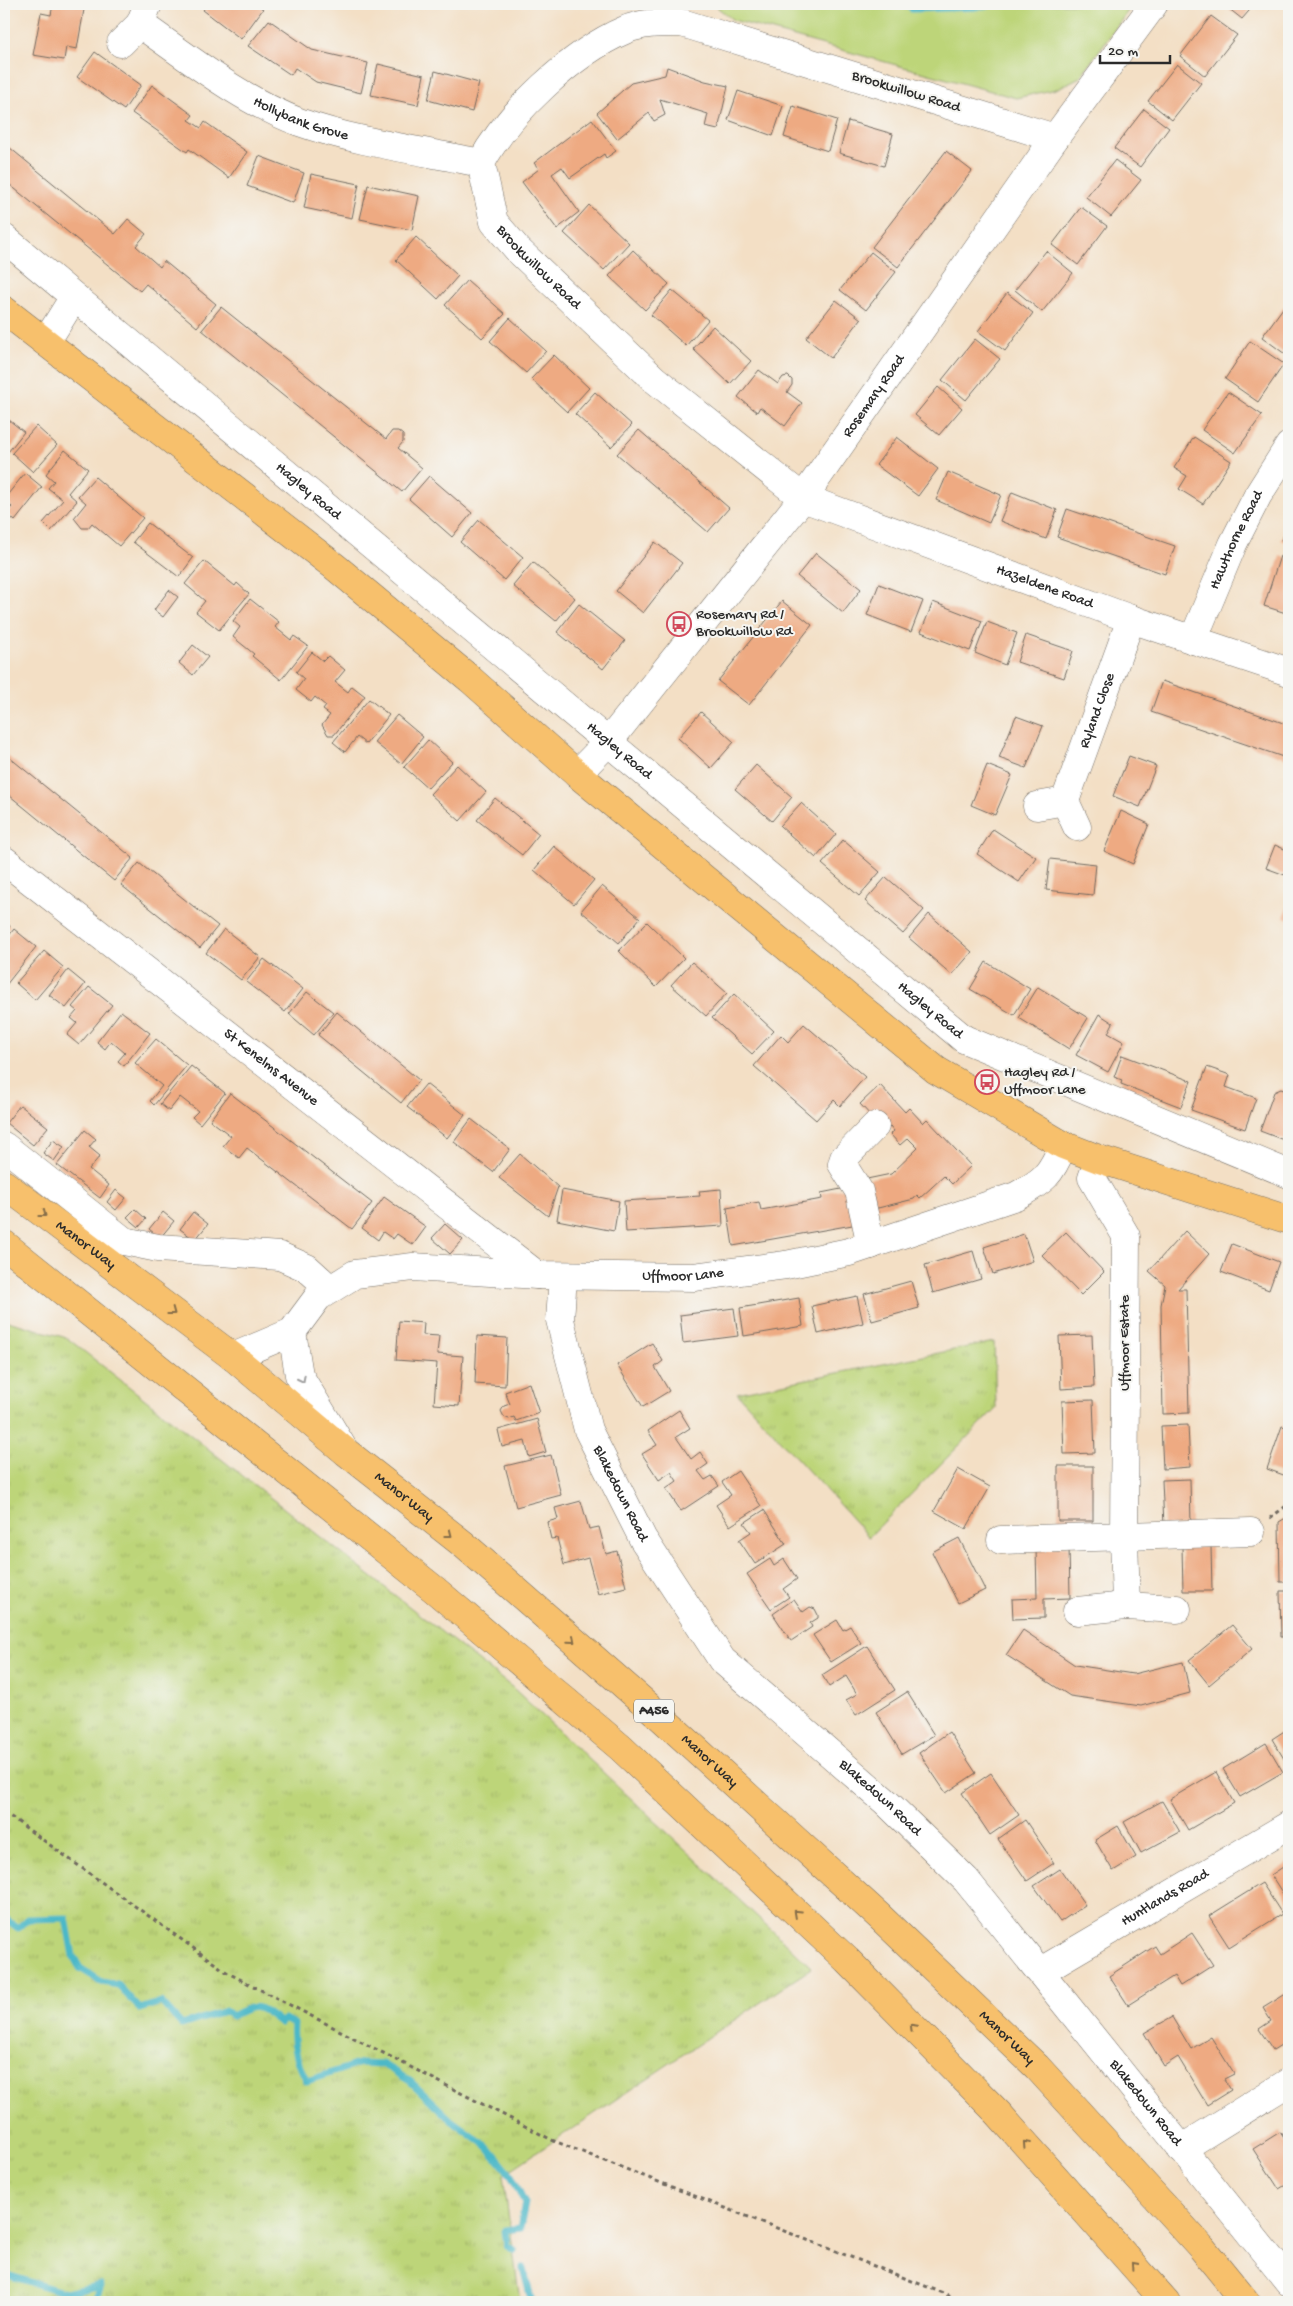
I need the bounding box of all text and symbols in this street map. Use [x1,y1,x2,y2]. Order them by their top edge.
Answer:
scale bar [1100,32,1170,64]
text: 20 m [1108,43,1138,61]
street label: Brookwillow Road [849,67,964,117]
street label: Hollybank Grove [250,93,350,145]
street label: Brookwillow Road [491,221,585,314]
street label: Rosemary Road [839,350,910,441]
street label: Hagley Road [271,459,346,525]
street label: Hawthorne Road [1206,487,1268,592]
street label: Hazeldene Road [993,561,1097,614]
place label: Rosemary Rd / Brookwillow Rd [695,606,794,641]
bus stop icon: Rosemary Rd / Brookwillow Rd [666,611,692,637]
street label: Ryland Close [1076,670,1120,751]
street label: Hagley Road [582,719,657,785]
street label: Hagley Road [893,978,967,1044]
street label: St Kenelms Avenue [219,1025,322,1110]
place label: Hagley Rd / Uffmoor Lane [1004,1064,1086,1099]
bus stop icon: Hagley Rd / Uffmoor Lane [974,1069,1000,1095]
one-way arrow [37,1208,46,1216]
street label: Manor Way [52,1217,120,1274]
street label: Uffmoor Lane [642,1264,725,1286]
street label: Uffmoor Estate [1116,1295,1134,1391]
one-way arrow [166,1306,175,1314]
one-way arrow [296,1374,307,1383]
street label: Blakedown Road [588,1442,652,1546]
street label: Manor Way [370,1468,438,1527]
one-way arrow [443,1528,452,1536]
one-way arrow [567,1634,576,1643]
road number: A456 [634,1700,674,1722]
street label: Manor Way [677,1731,742,1792]
street label: Blakedown Road [834,1755,926,1841]
street label: Huntlands Road [1118,1865,1213,1931]
one-way arrow [794,1910,803,1919]
street label: Manor Way [975,2007,1039,2069]
one-way arrow [910,2024,919,2033]
street label: Blakedown Road [1105,2056,1186,2151]
one-way arrow [1023,2141,1032,2150]
one-way arrow [1131,2262,1140,2271]

